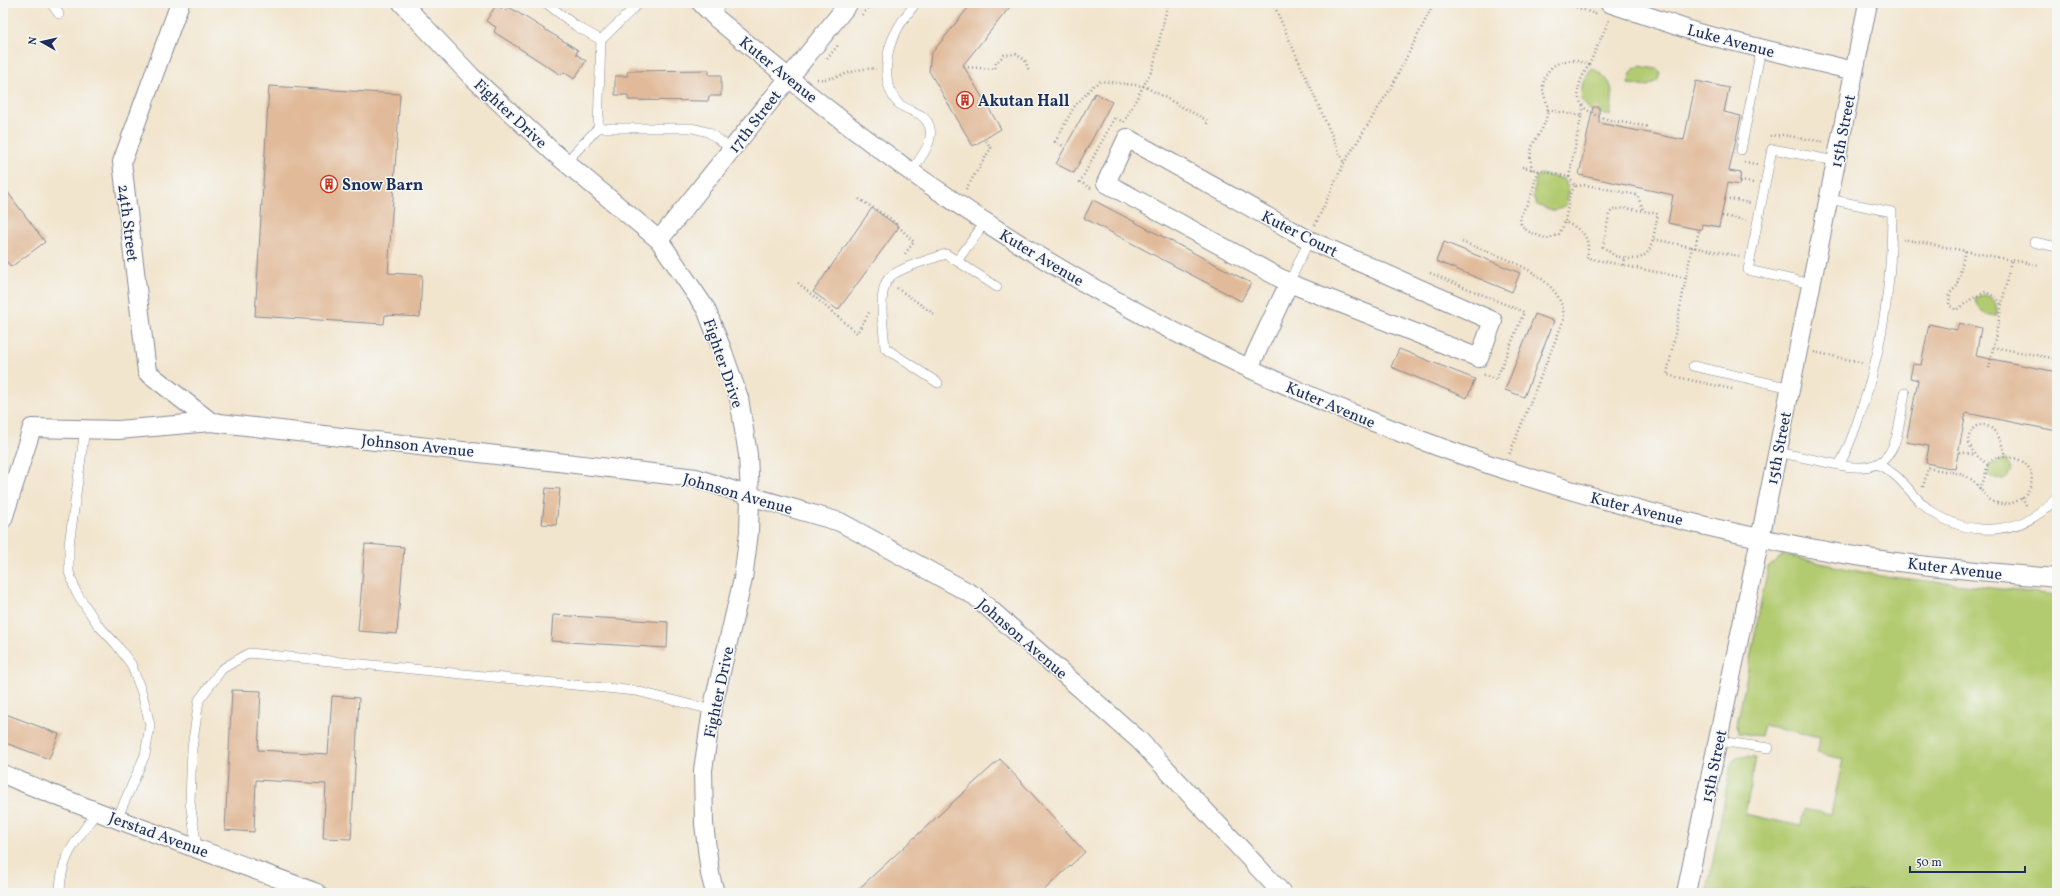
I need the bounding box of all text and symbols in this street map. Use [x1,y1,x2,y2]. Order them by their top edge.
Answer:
street label: Luke Avenue [1684,20,1777,64]
north arrow [22,22,62,62]
street label: Kuter Avenue [734,32,822,109]
text: N [26,36,42,46]
street label: Fighter Drive [468,75,551,154]
street label: 17th Street [724,86,787,158]
building icon: Akutan Hall [955,90,975,110]
place label: Akutan Hall [978,91,1070,113]
street label: 15th Street [1826,92,1862,170]
building icon: Snow Barn [319,174,339,194]
place label: Snow Barn [342,175,424,197]
street label: 24th Street [111,183,143,264]
street label: Kuter Court [1257,206,1341,264]
street label: Kuter Avenue [995,225,1087,293]
street label: Fighter Drive [697,316,748,411]
street label: Kuter Avenue [1282,377,1378,435]
street label: 15th Street [1762,409,1798,487]
street label: Johnson Avenue [360,430,475,464]
street label: Johnson Avenue [680,469,795,521]
street label: Kuter Avenue [1588,488,1685,532]
street label: Kuter Avenue [1906,553,2003,587]
street label: Johnson Avenue [972,594,1072,685]
street label: Fighter Drive [700,645,740,740]
street label: 15th Street [1696,727,1734,805]
street label: Jerstad Avenue [105,808,211,864]
scale bar [1910,848,2025,874]
text: 50 m [1916,855,1942,871]

